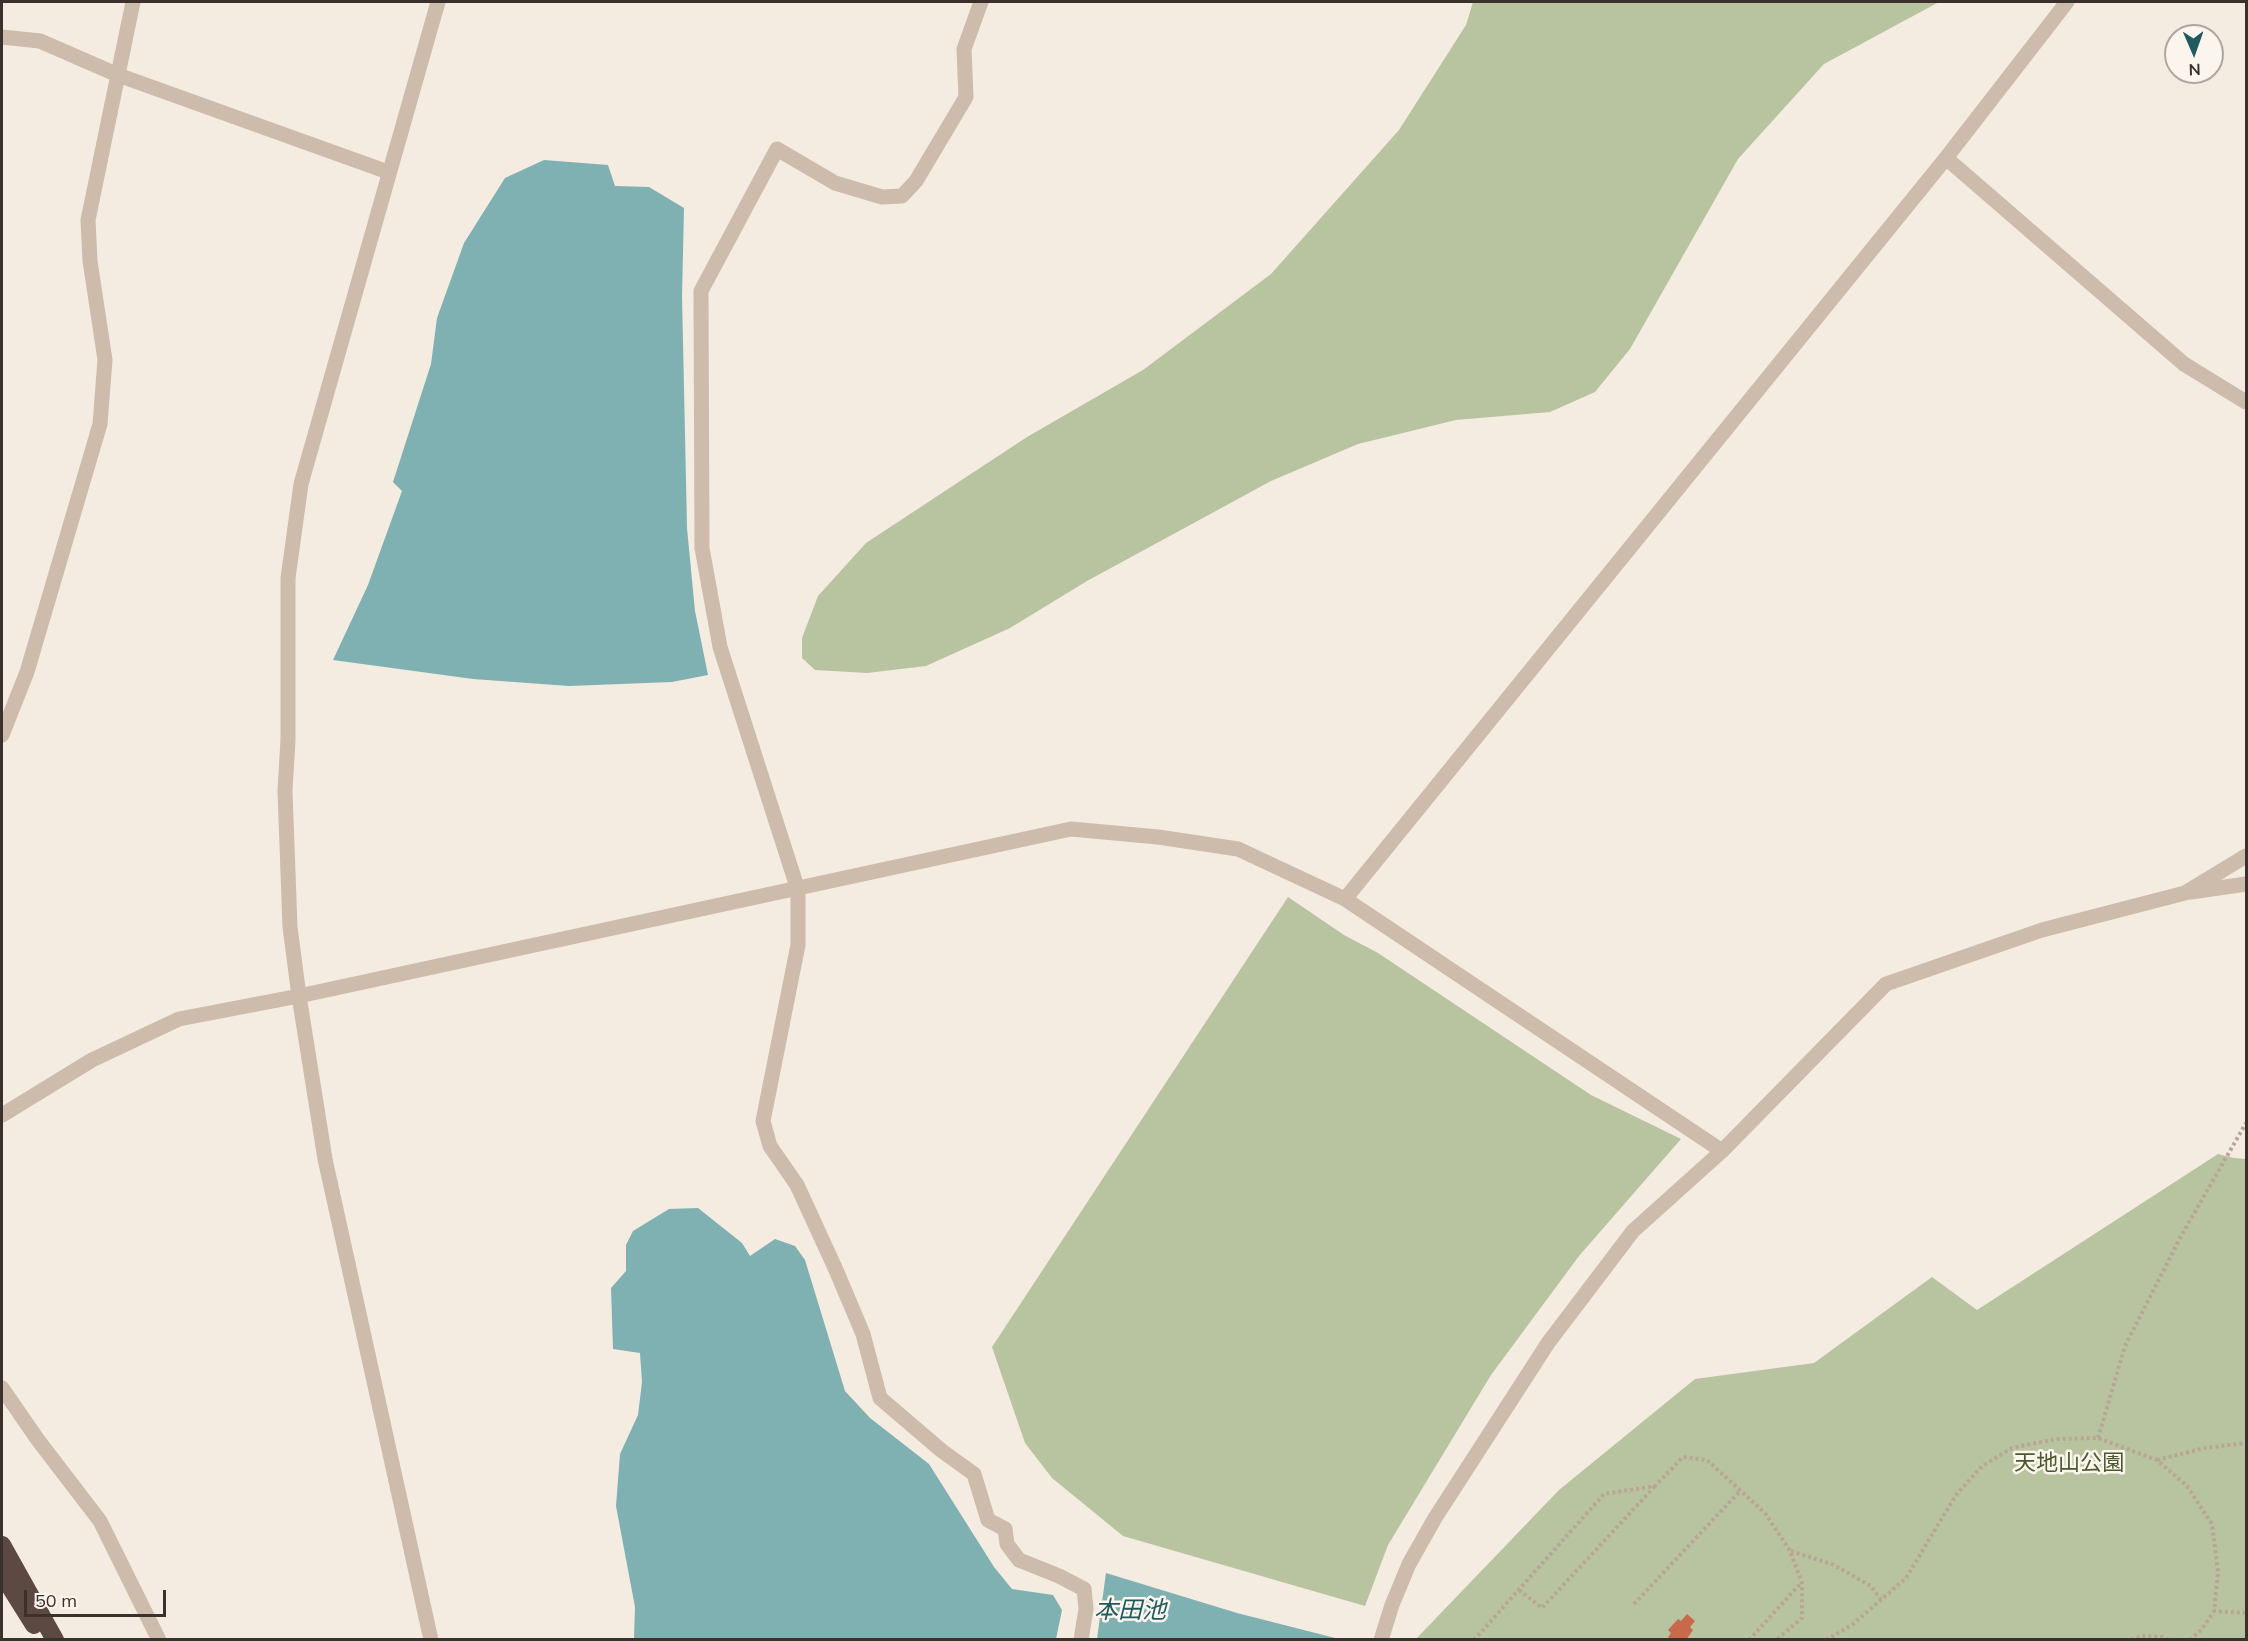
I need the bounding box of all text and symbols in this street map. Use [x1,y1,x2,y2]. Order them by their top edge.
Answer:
north arrow [2164,24,2224,84]
text: N [2188,60,2201,80]
park label: 天地山公園 [2014,1450,2124,1476]
scale bar [27,1578,170,1616]
text: 50 m [35,1589,77,1612]
water label: 本田池 [1094,1597,1166,1625]

